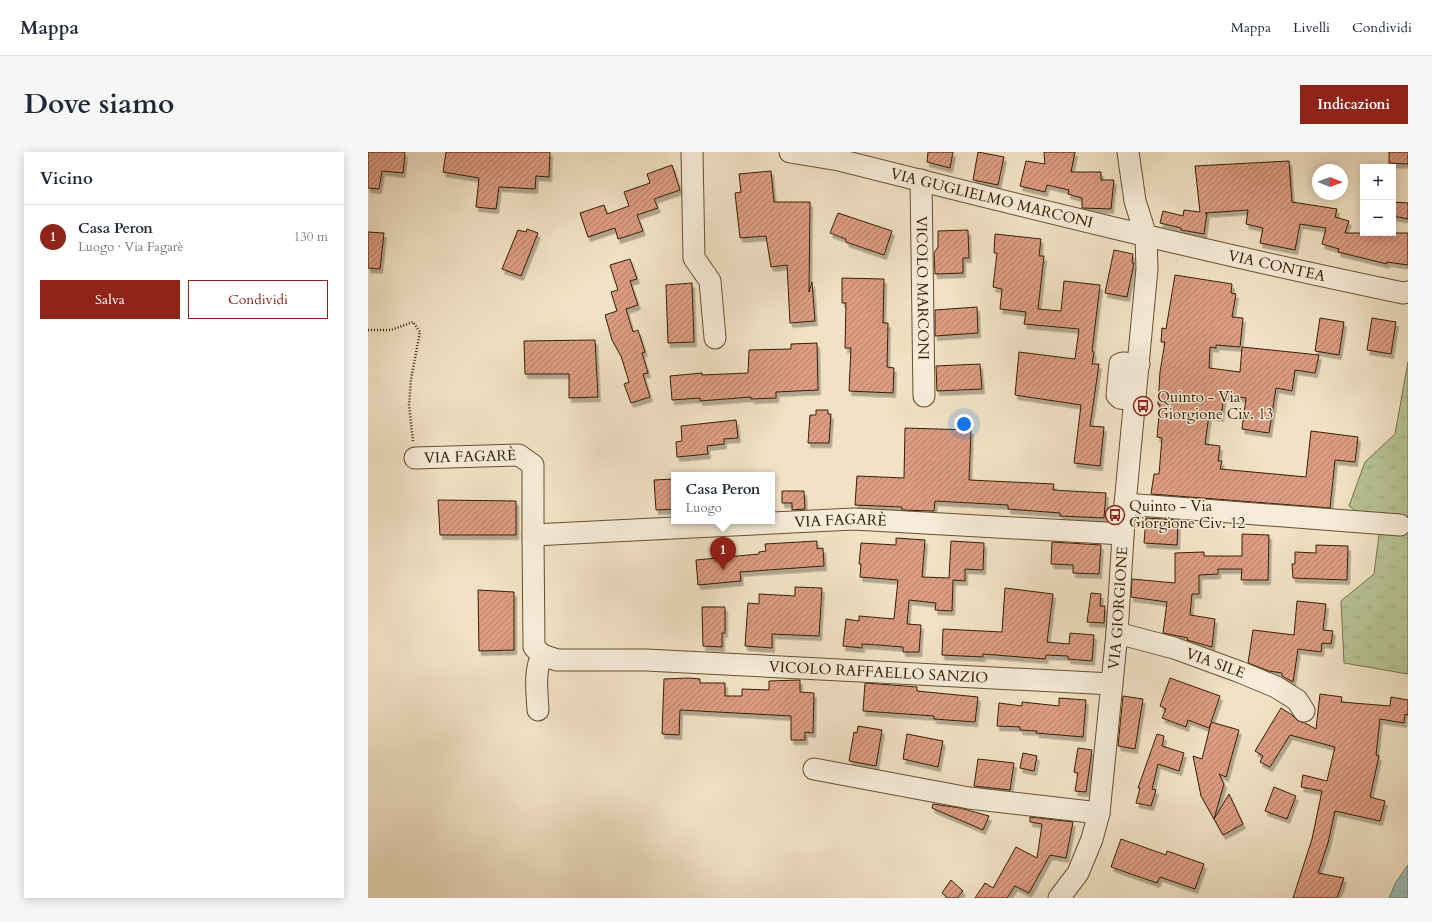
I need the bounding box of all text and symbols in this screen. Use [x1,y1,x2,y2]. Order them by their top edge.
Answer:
text: Mappa [20,15,79,41]
text: Mappa [1231,18,1271,37]
text: Livelli [1293,18,1330,37]
text: Condividi [1352,18,1412,37]
text: Dove siamo [24,85,174,123]
button: Indicazioni [1300,85,1408,124]
street label: VIA GUGLIELMO MARCONI [888,163,1095,233]
north arrow [1312,164,1348,200]
map controls [1360,164,1396,236]
button: + [1360,164,1396,200]
text: Vicino [40,167,93,190]
button: − [1360,200,1396,236]
street label: VICOLO MARCONI [911,216,934,360]
text: Casa Peron [78,218,153,238]
text: 1 [50,228,56,246]
text: 130 m [294,228,328,246]
text: Luogo · Via Fagarè [78,238,184,256]
street label: VIA CONTEA [1226,245,1328,286]
button: Salva [40,280,180,319]
button: Condividi [188,280,328,319]
place label: Quinto - Via Giorgione Civ. 13 [1157,387,1273,424]
bus stop icon: Quinto - Via Giorgione Civ. 13 [1132,395,1154,417]
your location [954,414,974,434]
street label: VIA FAGARÈ [424,445,516,468]
popup [671,472,775,524]
text: Casa Peron [686,479,761,499]
place label: Quinto - Via Giorgione Civ. 12 [1129,496,1246,533]
text: Luogo [686,499,722,517]
bus stop icon: Quinto - Via Giorgione Civ. 12 [1104,504,1126,526]
street label: VIA FAGARÈ [794,509,887,532]
pin: 1 [710,537,736,570]
street label: VIA GIORGIONE [1103,546,1132,670]
street label: VIA SILE [1183,643,1248,683]
street label: VICOLO RAFFAELLO SANZIO [768,656,989,688]

